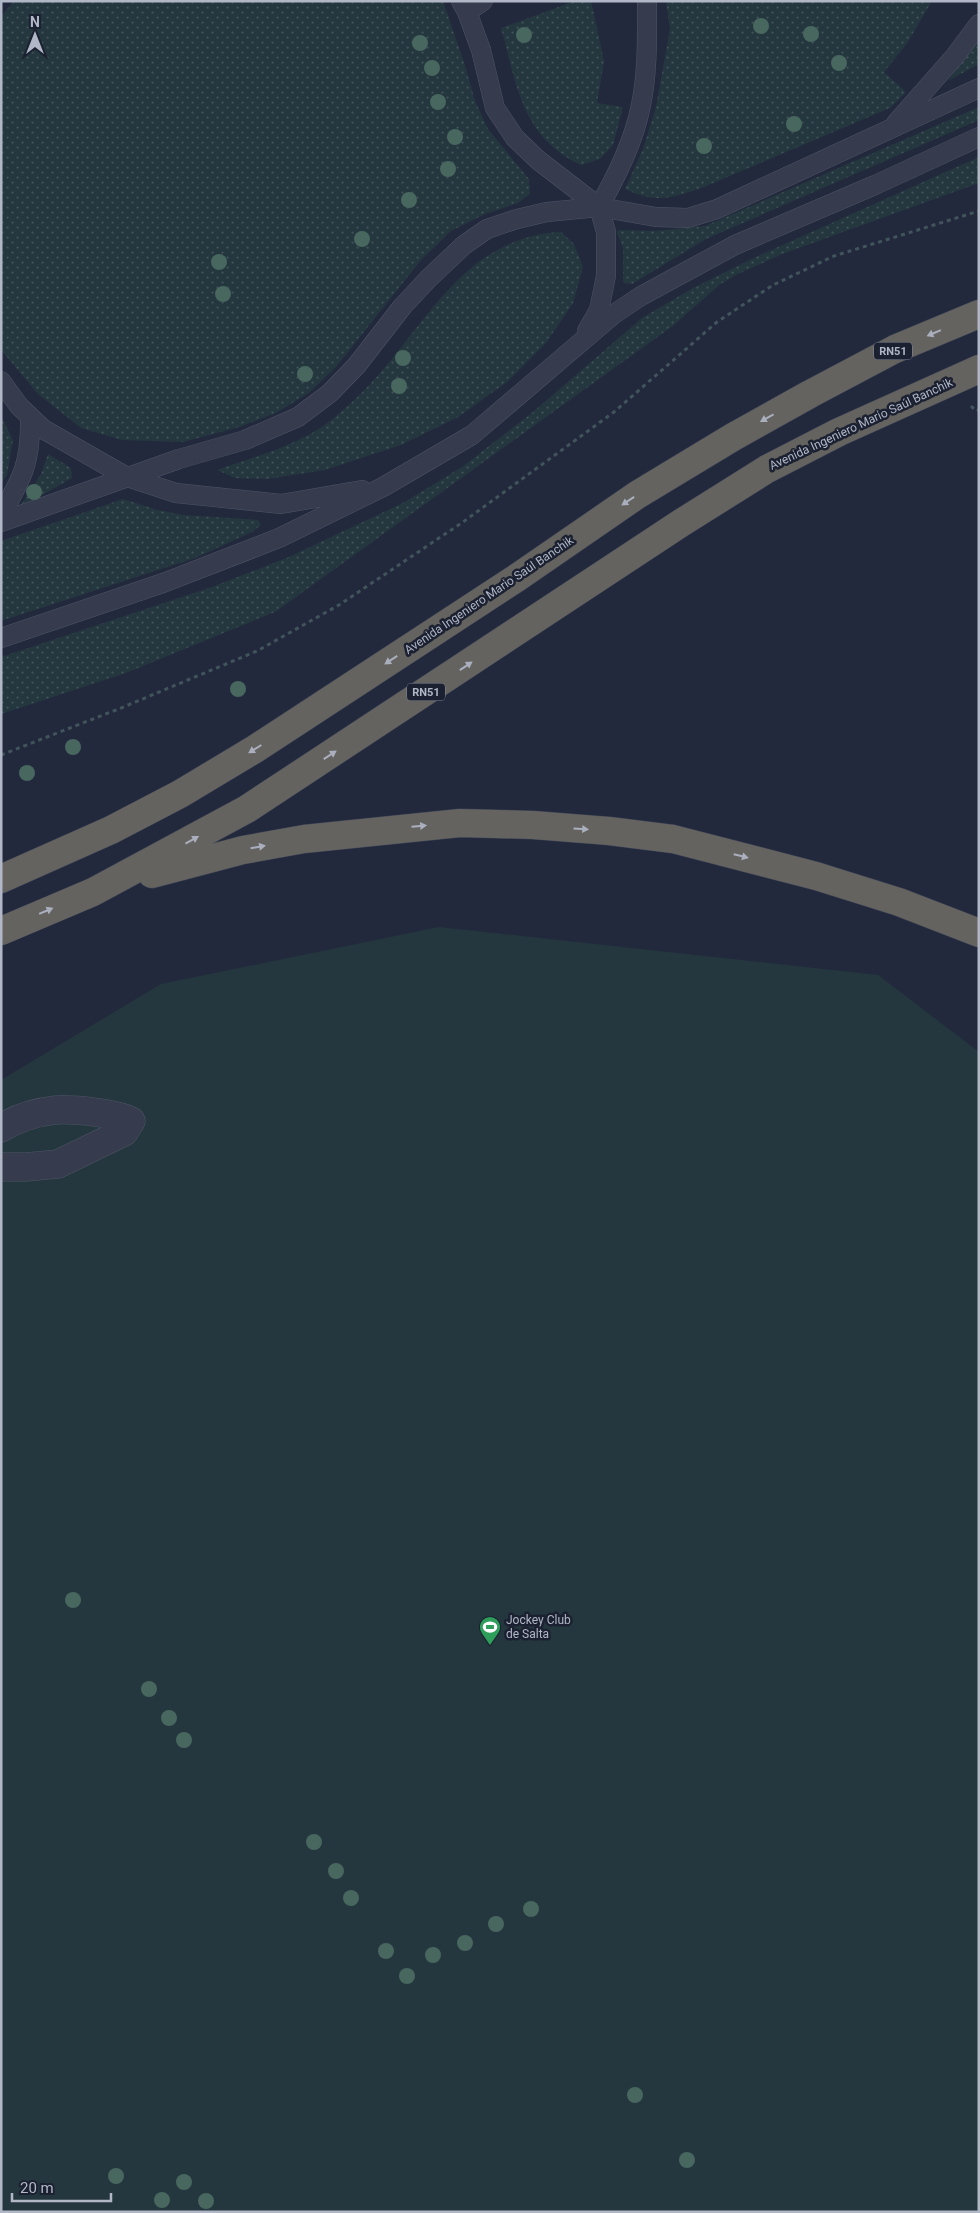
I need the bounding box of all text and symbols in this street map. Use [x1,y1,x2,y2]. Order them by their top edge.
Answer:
north arrow [10,10,60,60]
text: N [30,14,40,30]
one-way arrow [926,329,941,337]
road number: RN51 [874,342,912,360]
street label: Avenida Ingeniero Mario Saúl Banchik [767,375,956,473]
one-way arrow [760,413,774,422]
one-way arrow [621,496,635,506]
street label: Avenida Ingeniero Mario Saúl Banchik [402,533,577,657]
one-way arrow [384,655,398,665]
one-way arrow [459,661,473,671]
road number: RN51 [407,684,445,700]
one-way arrow [248,744,262,754]
one-way arrow [324,750,337,760]
one-way arrow [411,822,427,830]
one-way arrow [573,825,589,833]
one-way arrow [185,836,199,844]
one-way arrow [250,843,266,851]
one-way arrow [733,852,748,860]
one-way arrow [39,907,53,915]
place label: Jockey Club de Salta [506,1613,571,1641]
sports icon: Jockey Club de Salta [478,1615,502,1646]
scale bar [12,2170,111,2202]
text: 20 m [20,2179,54,2197]

